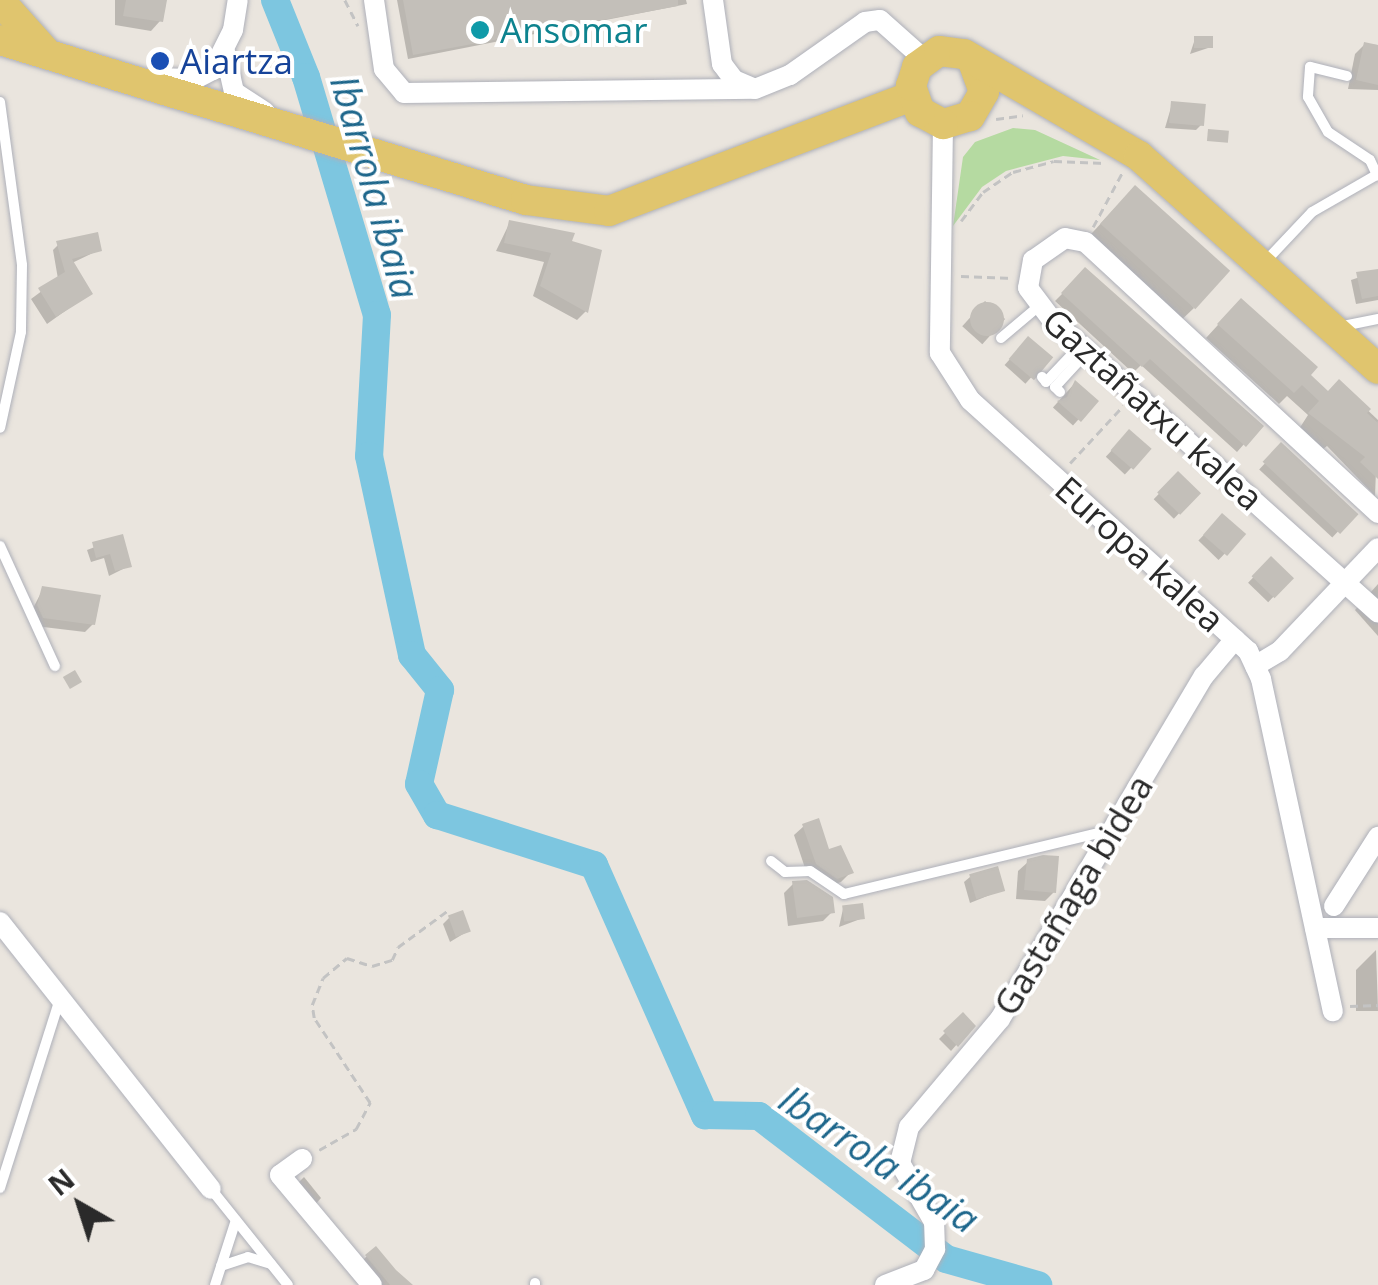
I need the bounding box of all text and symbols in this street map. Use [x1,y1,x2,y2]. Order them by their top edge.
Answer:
place label: Ansomar [500,9,647,51]
marker: Ansomar [469,19,491,41]
place label: Aiartza [180,40,293,82]
marker: Aiartza [149,50,171,72]
water label: Ibarrola ibaia [321,70,429,304]
street label: Gaztañatxu kalea [1034,299,1272,519]
street label: Europa kalea [1047,467,1233,641]
street label: Gastañaga bidea [985,767,1161,1023]
water label: Ibarrola ibaia [771,1076,987,1242]
north arrow [30,1155,130,1255]
text: N [40,1160,82,1204]

